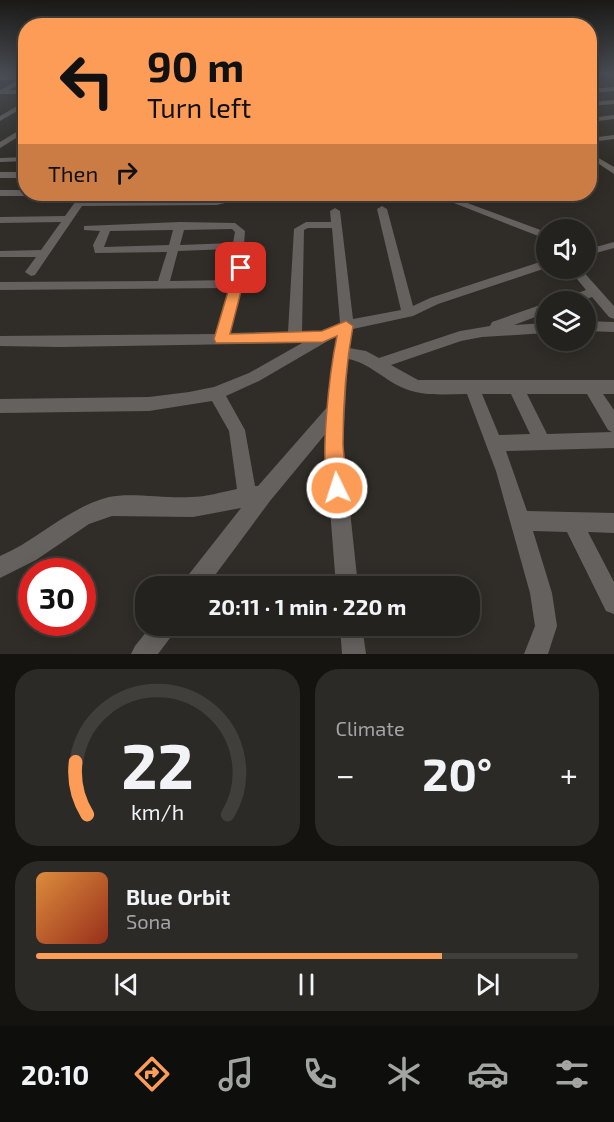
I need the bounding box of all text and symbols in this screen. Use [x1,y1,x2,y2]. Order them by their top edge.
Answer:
text: 90 m [147,40,244,90]
icon: left [48,42,126,120]
text: Turn left [147,91,251,123]
icon: right [110,156,143,189]
text: Then [48,160,98,186]
map controls [536,219,596,351]
button: sound [536,219,596,279]
pin [215,242,266,293]
icon: arrive [224,251,257,284]
button: layers [536,291,596,351]
position arrow [305,456,369,520]
speed limit sign: 30 [18,558,96,636]
text: 20:11 · 1 min · 220 m [209,593,406,619]
text: Climate [336,716,405,740]
text: 22 [121,727,193,802]
text: 20° [422,746,492,800]
text: − [336,754,355,794]
text: + [560,754,578,794]
text: km/h [131,799,184,824]
text: Blue Orbit [126,883,230,909]
text: Sona [126,909,171,933]
icon: previous [110,968,143,1001]
icon: pause [290,968,323,1001]
icon: next [471,968,504,1001]
icon: directions [131,1053,173,1095]
icon: music [215,1053,257,1095]
icon: phone [299,1053,341,1095]
icon: climate [383,1053,425,1095]
icon: car [467,1053,509,1095]
icon: filters [551,1053,593,1095]
text: 20:10 [21,1058,89,1090]

